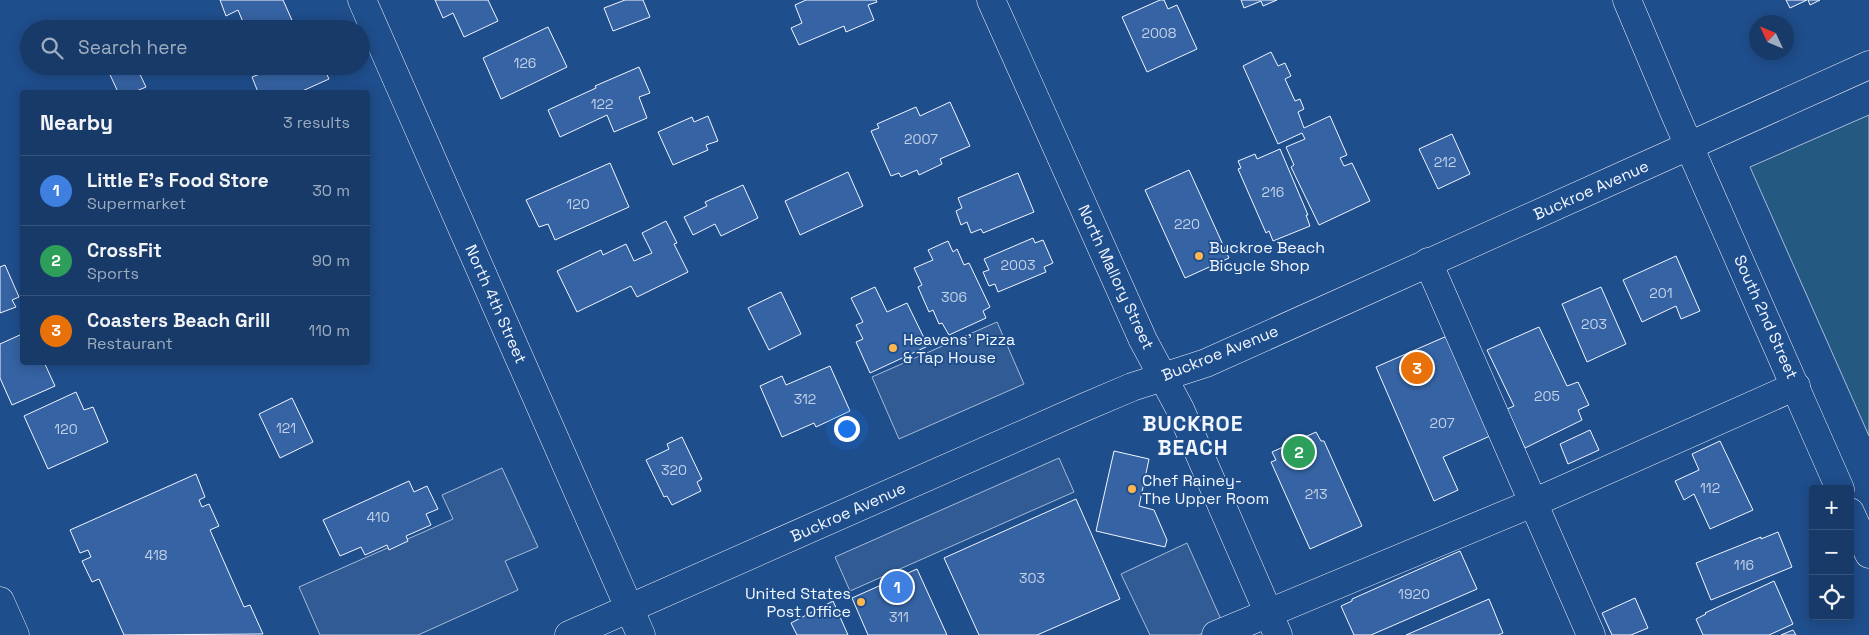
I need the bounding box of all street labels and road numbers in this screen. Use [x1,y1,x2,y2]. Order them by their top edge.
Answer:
street label: Buckroe Avenue [1530,155,1652,225]
street label: North Mallory Street [1073,201,1159,353]
street label: North 4th Street [460,241,532,367]
street label: South 2nd Street [1729,252,1803,382]
street label: Buckroe Avenue [1159,320,1281,386]
street label: Buckroe Avenue [787,477,909,547]

